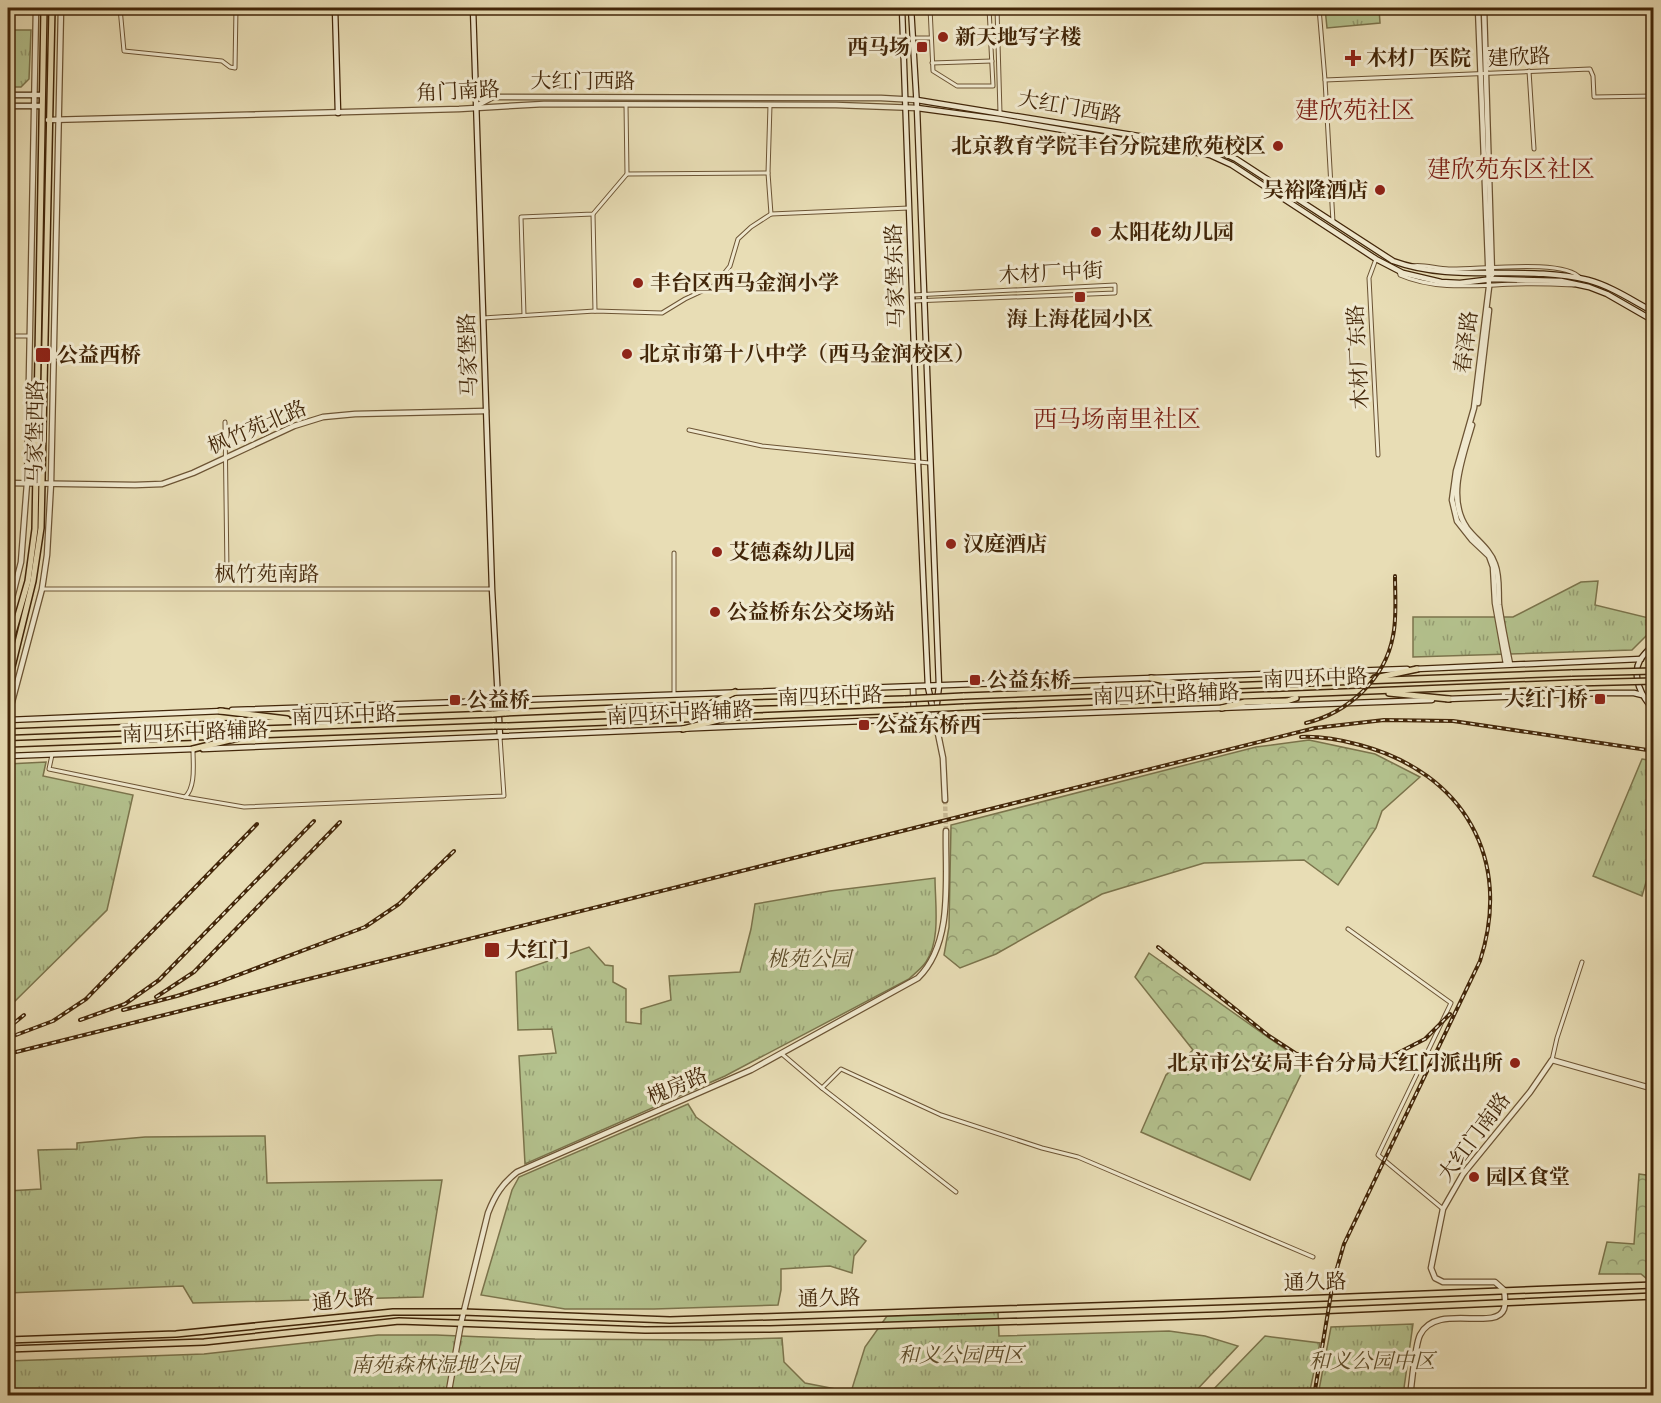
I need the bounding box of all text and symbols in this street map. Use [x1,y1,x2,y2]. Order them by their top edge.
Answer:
place label: 新天地写字楼 [955,23,1081,51]
marker: 新天地写字楼 [936,30,950,44]
place label: 西马场 [847,33,910,61]
marker: 西马场 [915,40,929,54]
street label: 建欣路 [1487,41,1551,73]
place label: 木材厂医院 [1366,44,1471,72]
marker: 木材厂医院 [1344,49,1362,67]
street label: 大红门西路 [531,67,636,95]
street label: 角门南路 [415,75,501,107]
street label: 大红门西路 [1016,84,1124,130]
district label: 建欣苑社区 [1295,94,1415,126]
place label: 北京教育学院丰台分院建欣苑校区 [951,132,1266,160]
marker: 北京教育学院丰台分院建欣苑校区 [1271,139,1285,153]
district label: 建欣苑东区社区 [1427,153,1595,185]
place label: 吴裕隆酒店 [1263,176,1368,204]
marker: 吴裕隆酒店 [1373,183,1387,197]
place label: 太阳花幼儿园 [1108,218,1234,246]
street label: 马家堡东路 [879,223,911,329]
marker: 太阳花幼儿园 [1089,225,1103,239]
street label: 木材厂中街 [998,256,1104,290]
place label: 丰台区西马金润小学 [650,269,839,297]
marker: 丰台区西马金润小学 [631,276,645,290]
marker: 海上海花园小区 [1073,290,1087,304]
street label: 木材厂东路 [1341,304,1375,410]
place label: 海上海花园小区 [1007,305,1154,333]
street label: 春泽路 [1448,309,1484,375]
street label: 马家堡路 [453,313,483,397]
place label: 北京市第十八中学（西马金润校区） [639,340,975,368]
place label: 公益西桥 [57,341,141,369]
marker: 公益西桥 [34,346,52,364]
marker: 北京市第十八中学（西马金润校区） [620,347,634,361]
street label: 马家堡西路 [20,379,50,485]
street label: 枫竹苑北路 [203,394,311,460]
district label: 西马场南里社区 [1033,403,1201,435]
place label: 汉庭酒店 [963,530,1047,558]
marker: 汉庭酒店 [944,537,958,551]
place label: 艾德森幼儿园 [729,538,855,566]
marker: 艾德森幼儿园 [710,545,724,559]
street label: 枫竹苑南路 [215,560,320,588]
place label: 公益桥东公交场站 [727,598,895,626]
marker: 公益桥东公交场站 [708,605,722,619]
street label: 南四环中路 [1262,662,1368,694]
place label: 公益东桥 [987,666,1071,694]
marker: 公益东桥 [968,673,982,687]
street label: 南四环中路辅路 [1092,677,1240,711]
street label: 南四环中路 [777,680,883,712]
place label: 大红门桥 [1504,685,1588,713]
place label: 公益桥 [467,686,530,714]
marker: 大红门桥 [1593,692,1607,706]
marker: 公益桥 [448,693,462,707]
street label: 南四环中路辅路 [606,695,754,731]
street label: 南四环中路 [291,699,397,731]
place label: 公益东桥西 [876,711,981,739]
street label: 南四环中路辅路 [121,715,269,749]
marker: 公益东桥西 [857,718,871,732]
place label: 大红门 [506,936,569,964]
marker: 大红门 [483,941,501,959]
park label: 桃苑公园 [767,945,854,973]
place label: 北京市公安局丰台分局大红门派出所 [1167,1049,1503,1077]
marker: 北京市公安局丰台分局大红门派出所 [1508,1056,1522,1070]
street label: 槐房路 [643,1061,711,1111]
street label: 大红门南路 [1431,1087,1517,1187]
place label: 园区食堂 [1486,1163,1570,1191]
marker: 园区食堂 [1467,1170,1481,1184]
street label: 通久路 [1283,1267,1347,1297]
street label: 通久路 [310,1283,376,1317]
street label: 通久路 [797,1283,861,1313]
park label: 和义公园西区 [898,1341,1027,1369]
park label: 和义公园中区 [1309,1347,1438,1375]
park label: 南苑森林湿地公园 [351,1351,522,1379]

